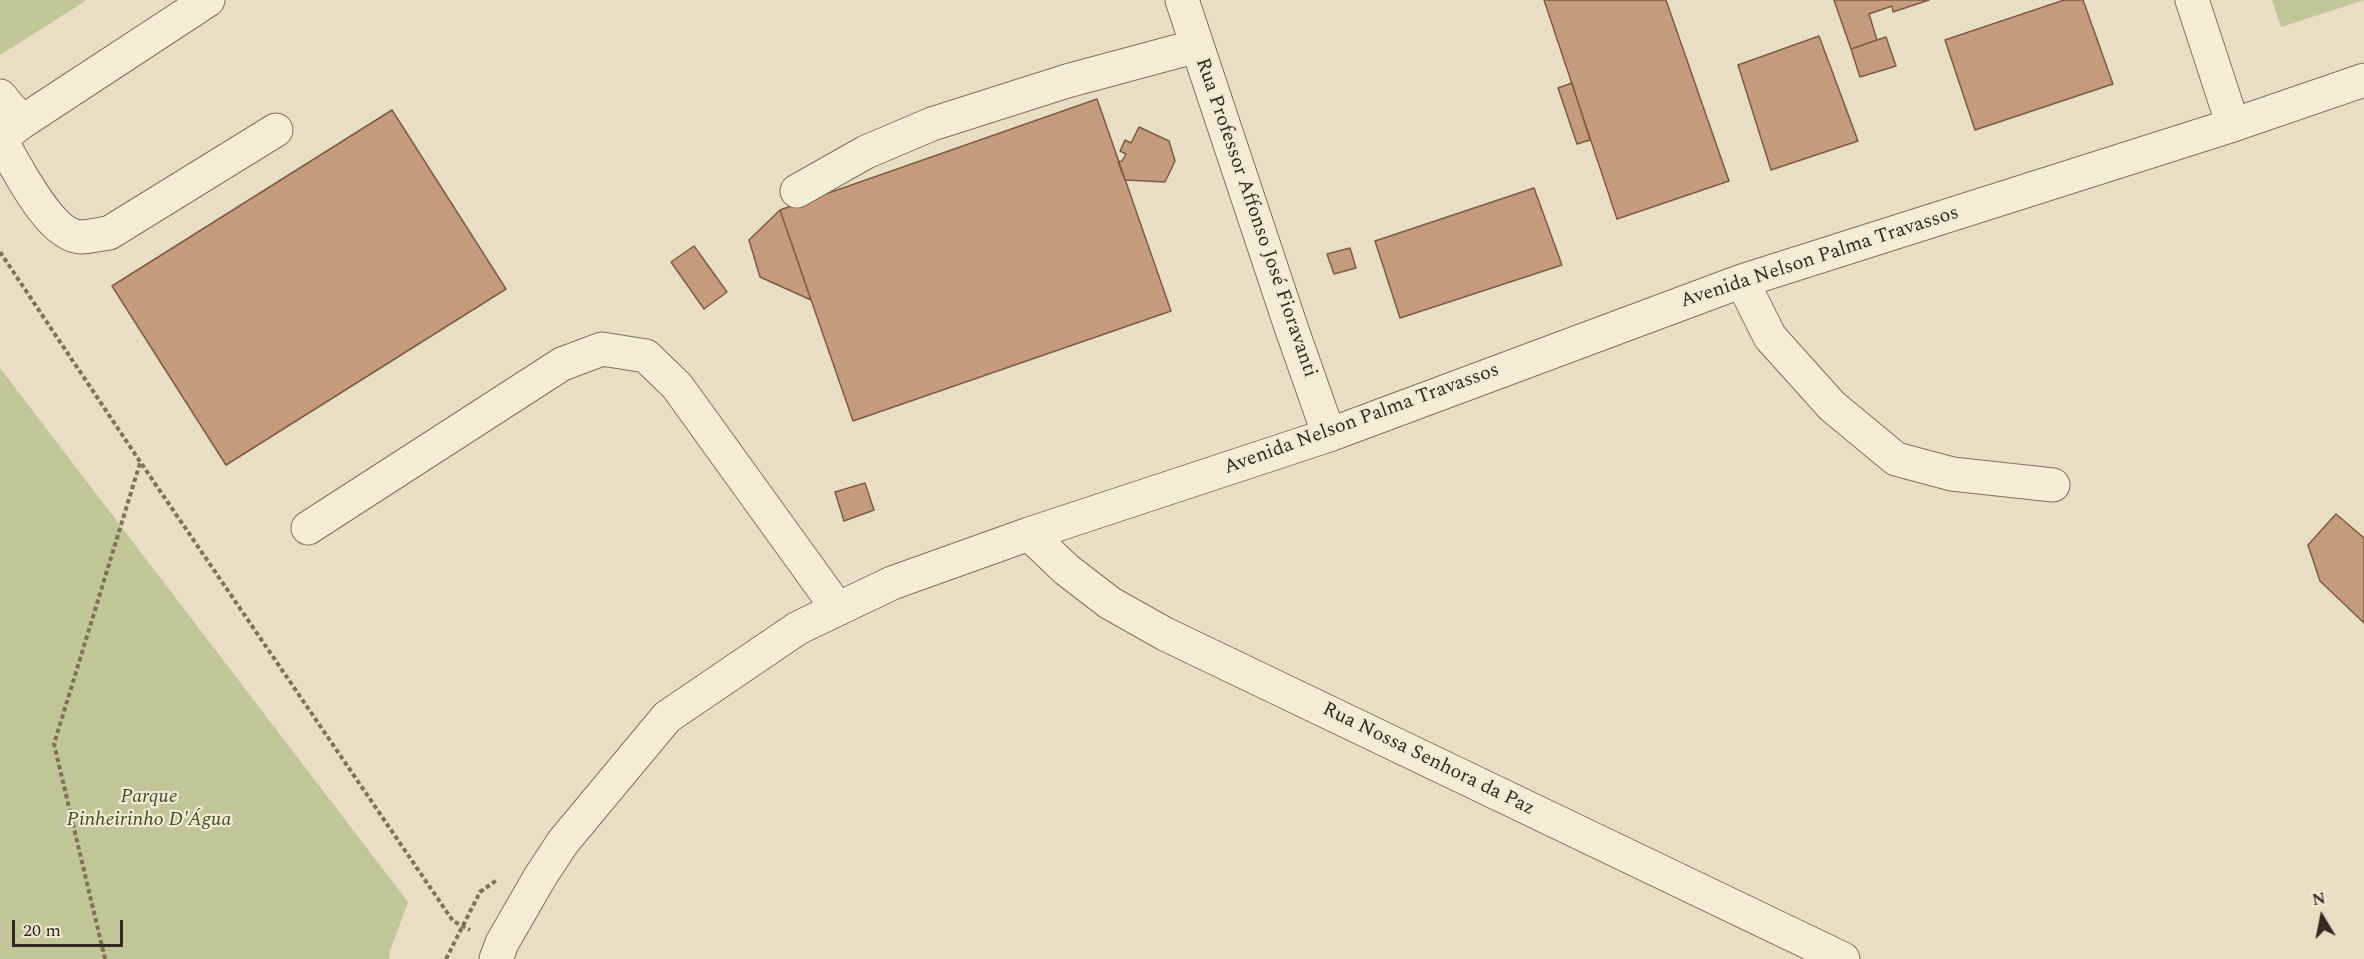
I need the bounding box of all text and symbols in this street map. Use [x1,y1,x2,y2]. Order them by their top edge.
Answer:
street label: Rua Professor Affonso José Fioravanti [1189,55,1321,381]
street label: Avenida Nelson Palma Travassos [1678,202,1962,314]
street label: Avenida Nelson Palma Travassos [1221,359,1503,481]
street label: Rua Nossa Senhora da Paz [1318,698,1538,822]
park label: Parque Pinheirinho D'Água [67,786,231,833]
text: N [2310,886,2327,912]
north arrow [2292,887,2352,947]
scale bar [15,908,126,946]
text: 20 m [23,917,61,944]

